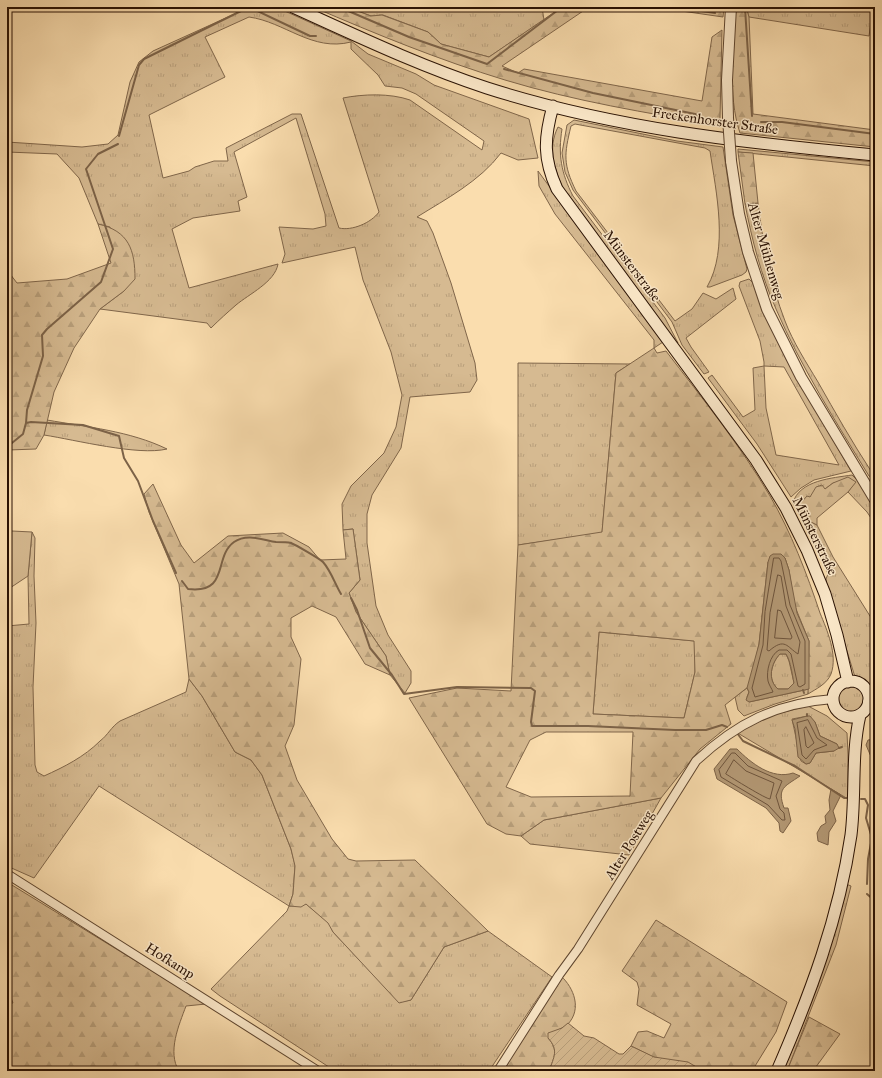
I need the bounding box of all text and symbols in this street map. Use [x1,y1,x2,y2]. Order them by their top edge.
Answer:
street label: Freckenhorster Straße [651,104,779,138]
street label: Alter Mühlenweg [744,200,788,302]
street label: Münsterstraße [600,227,664,305]
street label: Münsterstraße [789,494,841,578]
street label: Alter Postweg [600,807,657,884]
street label: Hofkamp [142,939,198,983]

